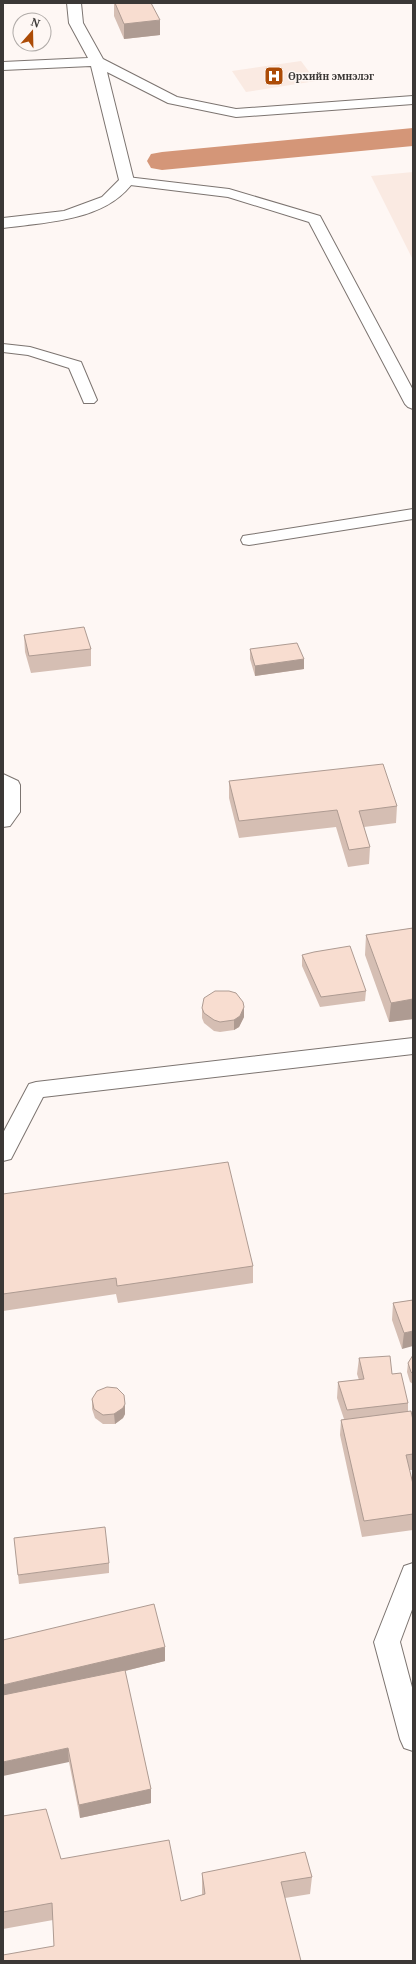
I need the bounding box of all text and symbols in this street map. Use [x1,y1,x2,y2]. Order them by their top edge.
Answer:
north arrow [12,12,52,52]
text: N [29,14,43,31]
hospital icon: Өрхийн эмнэлэг [263,65,285,87]
place label: Өрхийн эмнэлэг [288,69,374,83]

